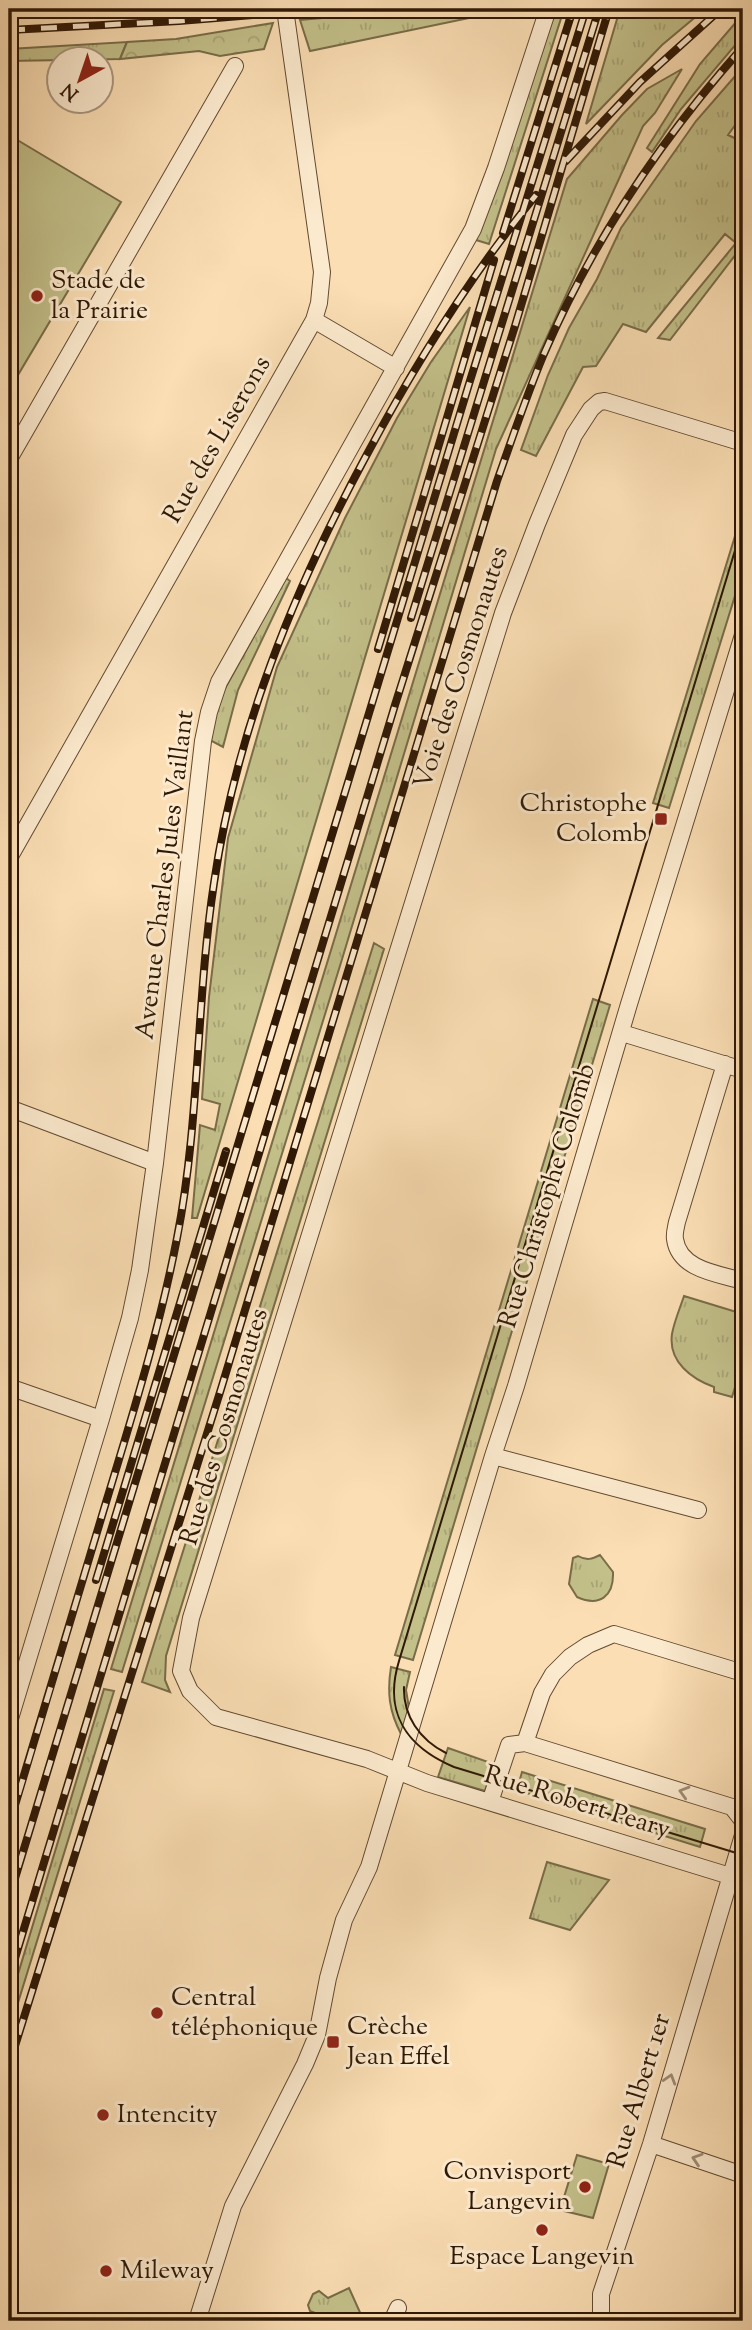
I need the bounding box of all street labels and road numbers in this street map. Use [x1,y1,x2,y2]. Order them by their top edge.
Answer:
street label: Rue des Liserons [155,349,281,531]
street label: Voie des Cosmonautes [405,542,519,794]
street label: Avenue Charles Jules Vaillant [127,708,205,1042]
street label: Rue Christophe Colomb [490,1059,606,1333]
street label: Rue des Cosmonautes [171,1304,279,1550]
street label: Rue Robert Peary [479,1757,675,1849]
street label: Rue Albert 1er [599,2009,681,2173]

